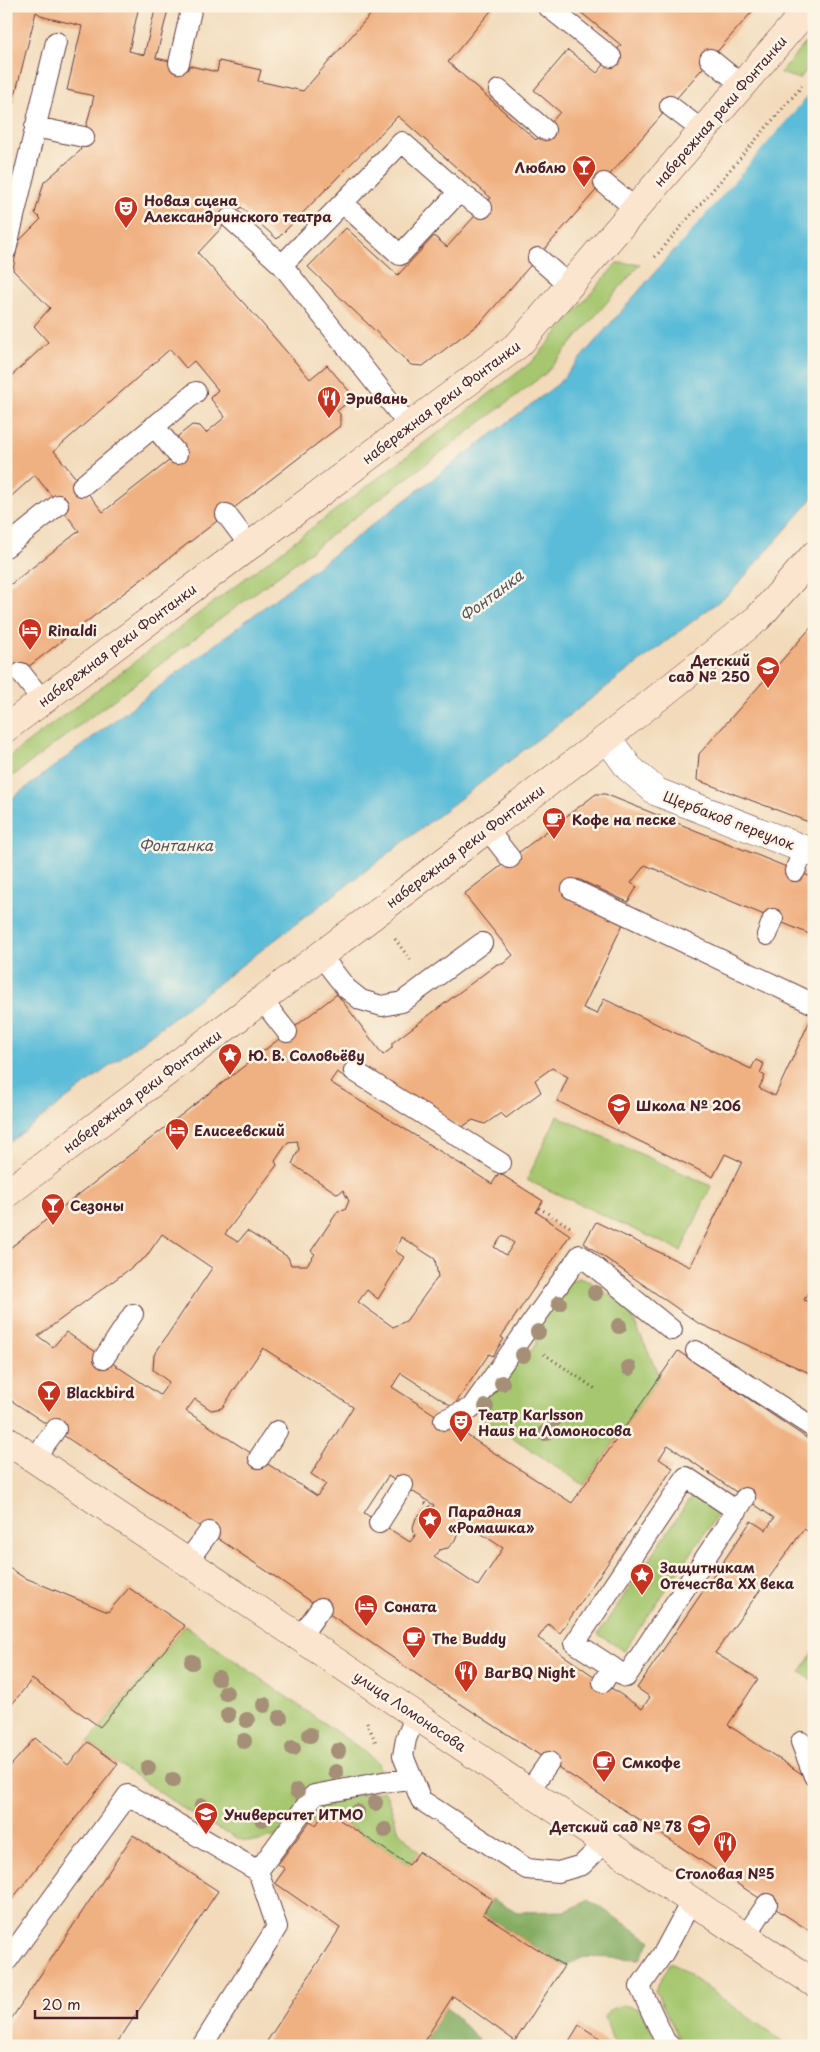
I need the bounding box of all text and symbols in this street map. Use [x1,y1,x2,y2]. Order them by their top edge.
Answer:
street label: набережная реки Фонтанки [649,31,791,191]
bar icon: Люблю [571,154,597,188]
place label: Люблю [515,157,566,178]
place label: Новая сцена Александринского театра [144,190,332,227]
theatre icon: Новая сцена Александринского театра [113,195,139,229]
street label: набережная реки Фонтанки [357,335,525,469]
restaurant icon: Эривань [316,385,342,419]
place label: Эривань [346,388,408,409]
water label: Фонтанка [454,563,528,627]
street label: набережная реки Фонтанки [33,578,201,712]
hotel icon: Rinaldi [17,617,43,651]
place label: Rinaldi [48,620,97,641]
place label: Детский сад № 250 [668,650,750,687]
school or university icon: Детский сад № 250 [755,655,781,689]
street label: набережная реки Фонтанки [381,779,549,913]
street label: Щербаков переулок [660,785,798,855]
cafe icon: Кофе на песке [541,806,567,840]
place label: Кофе на песке [572,809,677,830]
water label: Фонтанка [139,833,214,856]
street label: набережная реки Фонтанки [58,1024,226,1158]
place icon: Ю. В. Соловьёву [217,1042,243,1076]
place label: Ю. В. Соловьёву [248,1045,364,1066]
school or university icon: Школа № 206 [606,1092,632,1126]
place label: Школа № 206 [636,1095,741,1116]
hotel icon: Елисеевский [164,1117,190,1151]
place label: Елисеевский [194,1120,285,1141]
bar icon: Сезоны [40,1192,66,1226]
place label: Сезоны [70,1195,124,1216]
bar icon: Blackbird [36,1379,62,1413]
place label: Blackbird [66,1382,135,1403]
place label: Театр Karlsson Haus на Ломоносова [478,1404,632,1441]
theatre icon: Театр Karlsson Haus на Ломоносова [448,1409,474,1443]
place label: Парадная «Ромашка» [448,1501,535,1538]
place icon: Парадная «Ромашка» [417,1506,443,1540]
place label: Защитникам Отечества XX века [659,1557,795,1594]
place icon: Защитникам Отечества XX века [629,1562,655,1596]
hotel icon: Соната [353,1593,379,1627]
place label: Соната [384,1596,437,1617]
cafe icon: The Buddy [401,1625,427,1659]
place label: The Buddy [432,1628,506,1649]
restaurant icon: BarBQ Night [453,1659,479,1693]
place label: BarBQ Night [484,1662,576,1683]
street label: улица Ломоносова [349,1665,471,1757]
cafe icon: Смкофе [591,1749,617,1783]
place label: Смкофе [622,1752,681,1773]
school or university icon: Университет ИТМО [193,1801,219,1835]
place label: Университет ИТМО [223,1804,363,1825]
school or university icon: Детский сад № 78 [686,1813,712,1847]
place label: Детский сад № 78 [549,1816,682,1837]
restaurant icon: Столовая №5 [712,1830,738,1864]
place label: Столовая №5 [675,1863,775,1884]
scale bar [35,1987,138,2019]
text: 20 m [42,1992,81,2015]

